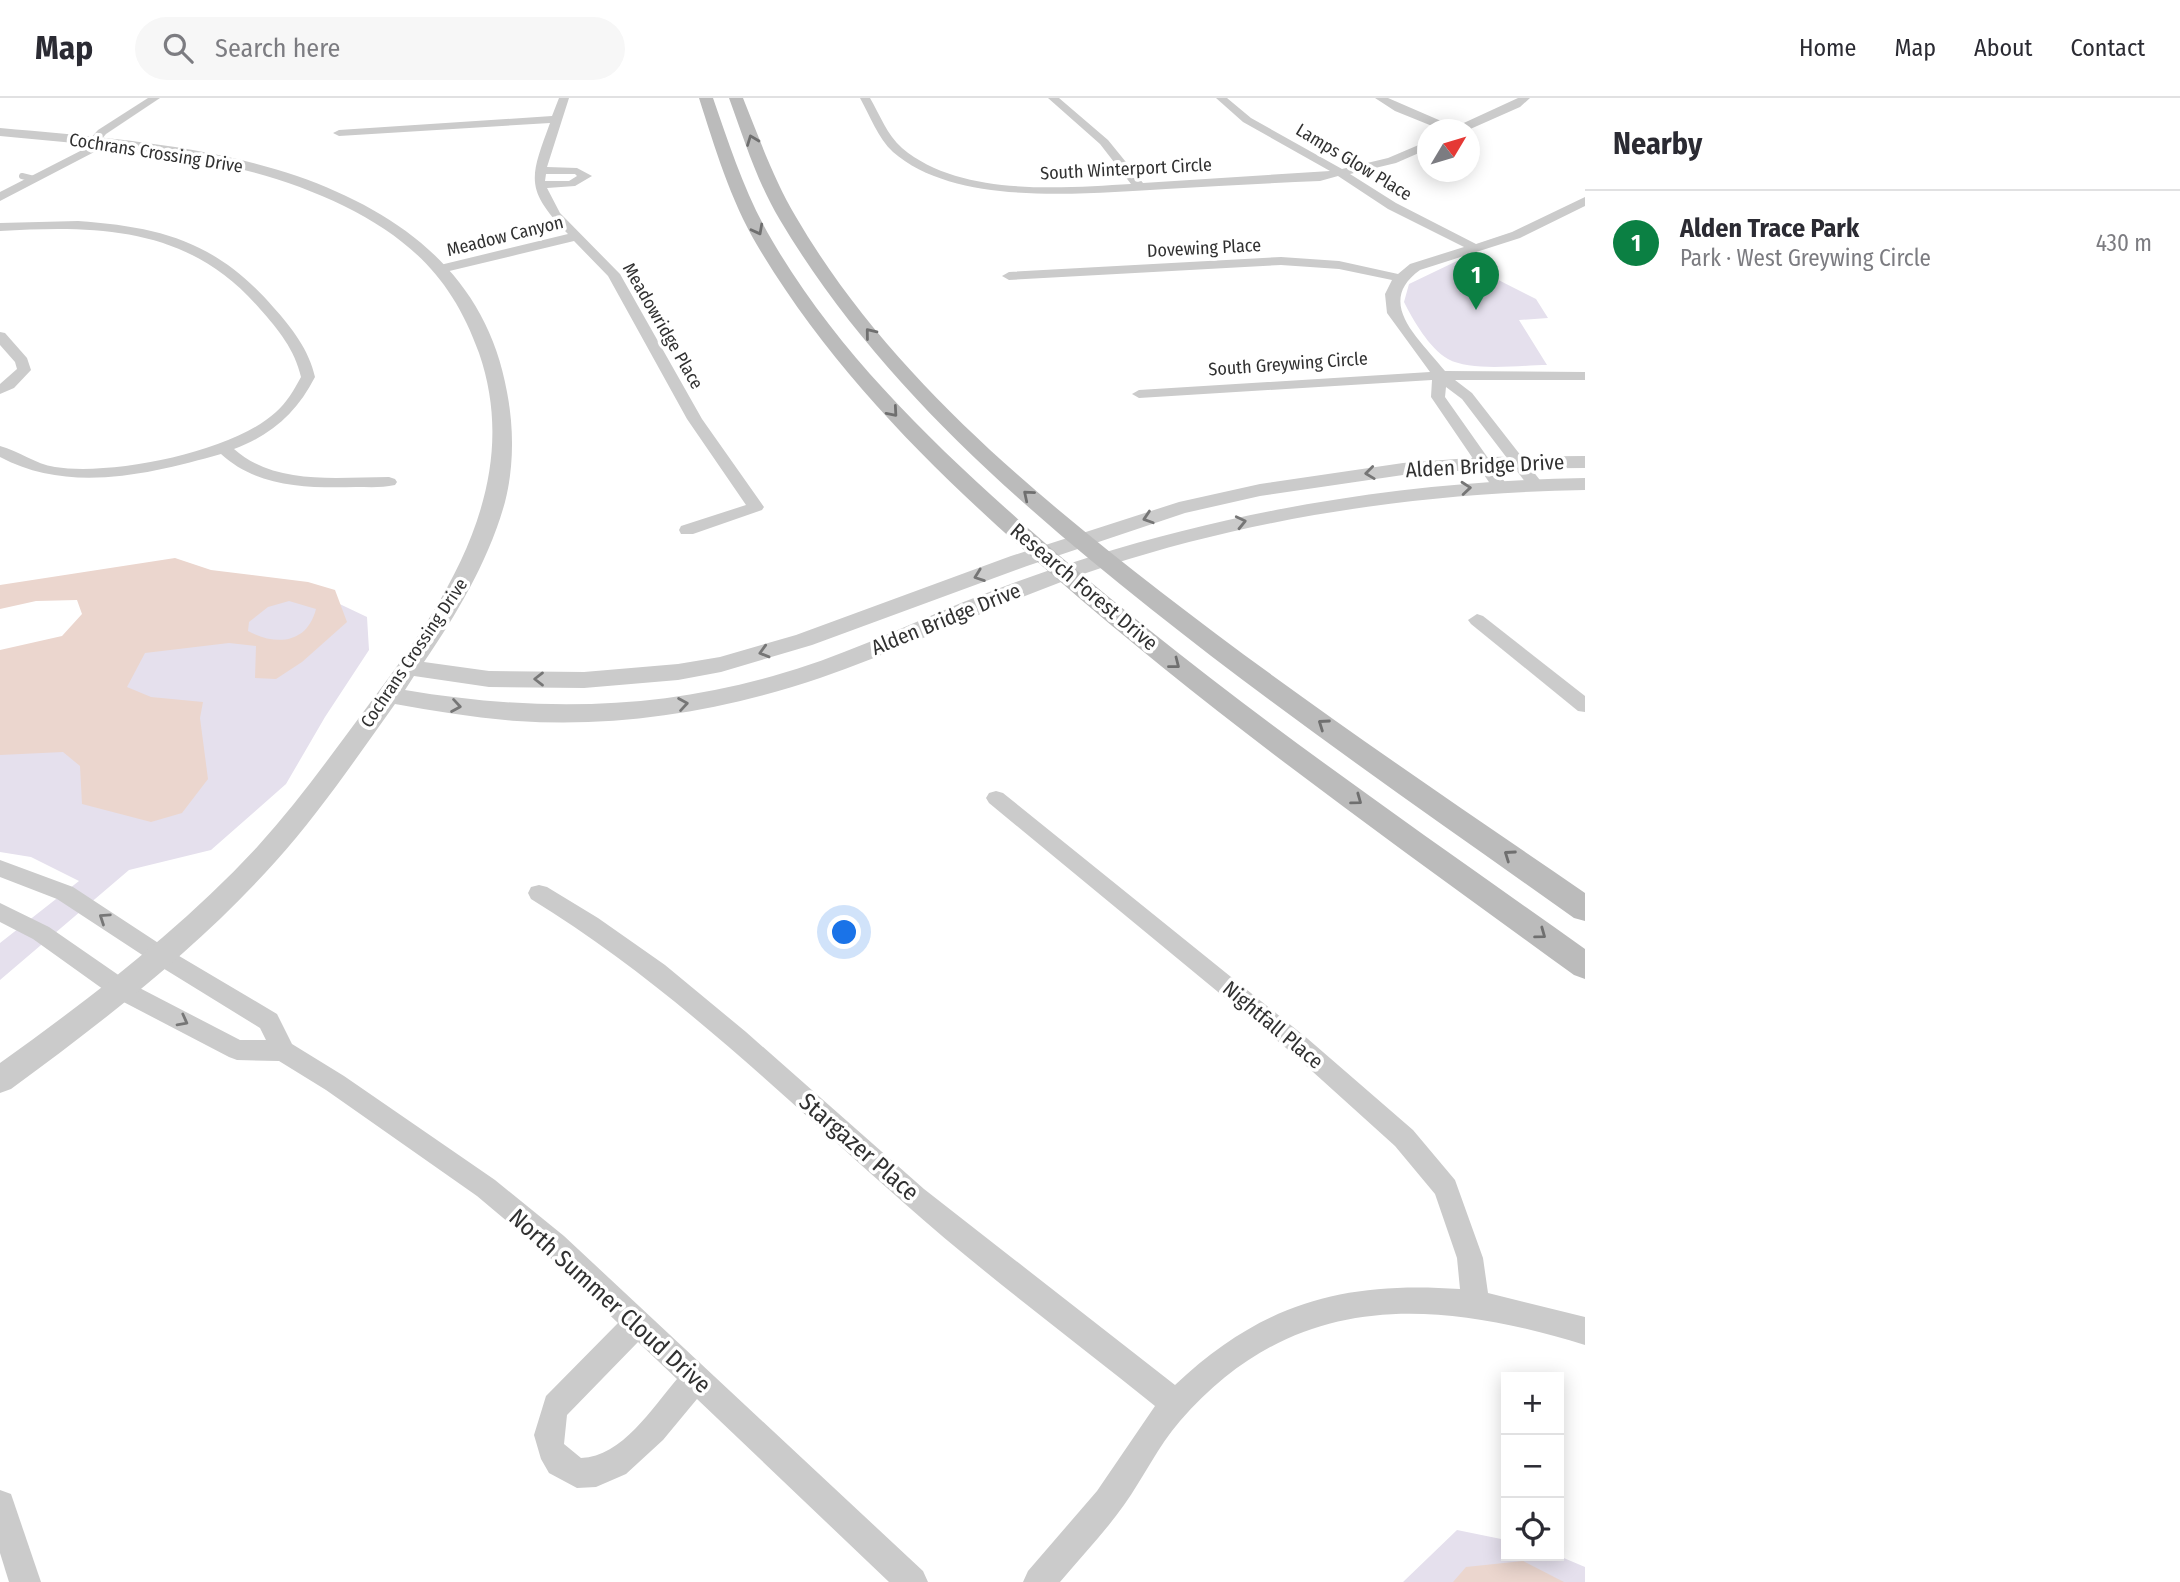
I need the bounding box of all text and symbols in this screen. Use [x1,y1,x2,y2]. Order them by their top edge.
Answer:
search box [135,17,625,80]
text: Map [35,28,93,68]
icon: search [159,29,197,67]
text: Search here [215,33,340,64]
text: Home [1799,34,1856,62]
text: Map [1894,34,1936,62]
text: About [1974,34,2032,62]
text: Contact [2070,34,2145,62]
street label: Lamps Glow Place [1292,119,1416,205]
north arrow [1417,119,1480,182]
text: Nearby [1613,126,1702,162]
street label: Cochrans Crossing Drive [68,128,244,178]
one-way arrow [746,134,760,146]
street label: South Winterport Circle [1040,154,1212,184]
street label: Meadow Canyon [444,211,566,261]
text: Alden Trace Park [1680,213,1859,244]
one-way arrow [749,223,763,235]
text: 1 [1631,229,1641,257]
text: 430 m [2096,229,2152,257]
street label: Dovewing Place [1146,234,1262,262]
text: Park · West Greywing Circle [1680,244,1931,272]
pin: 1 [1453,252,1499,310]
street label: Meadowridge Place [618,259,708,393]
one-way arrow [866,328,878,341]
street label: South Greywing Circle [1208,347,1368,381]
one-way arrow [885,404,897,417]
street label: Alden Bridge Drive [1405,449,1565,483]
one-way arrow [1364,466,1376,481]
one-way arrow [1461,481,1472,496]
one-way arrow [1024,491,1036,504]
one-way arrow [1142,509,1154,524]
one-way arrow [1235,515,1247,530]
street label: Research Forest Drive [1005,518,1163,656]
one-way arrow [973,568,985,582]
street label: Cochrans Crossing Drive [356,574,472,732]
street label: Alden Bridge Drive [868,577,1024,661]
one-way arrow [758,644,770,658]
one-way arrow [1167,655,1180,668]
one-way arrow [534,672,545,687]
one-way arrow [677,697,689,712]
one-way arrow [451,698,462,713]
one-way arrow [1318,720,1331,733]
one-way arrow [1349,792,1362,805]
one-way arrow [1504,851,1517,863]
one-way arrow [99,914,112,926]
your location [827,915,861,949]
one-way arrow [1533,926,1546,938]
street label: Nightfall Place [1217,975,1329,1075]
one-way arrow [175,1013,188,1026]
street label: Stargazer Place [794,1088,924,1206]
street label: North Summer Cloud Drive [503,1203,717,1399]
map controls [1501,1372,1564,1561]
button: + [1501,1372,1564,1435]
button: − [1501,1435,1564,1498]
button: locate [1501,1498,1564,1561]

